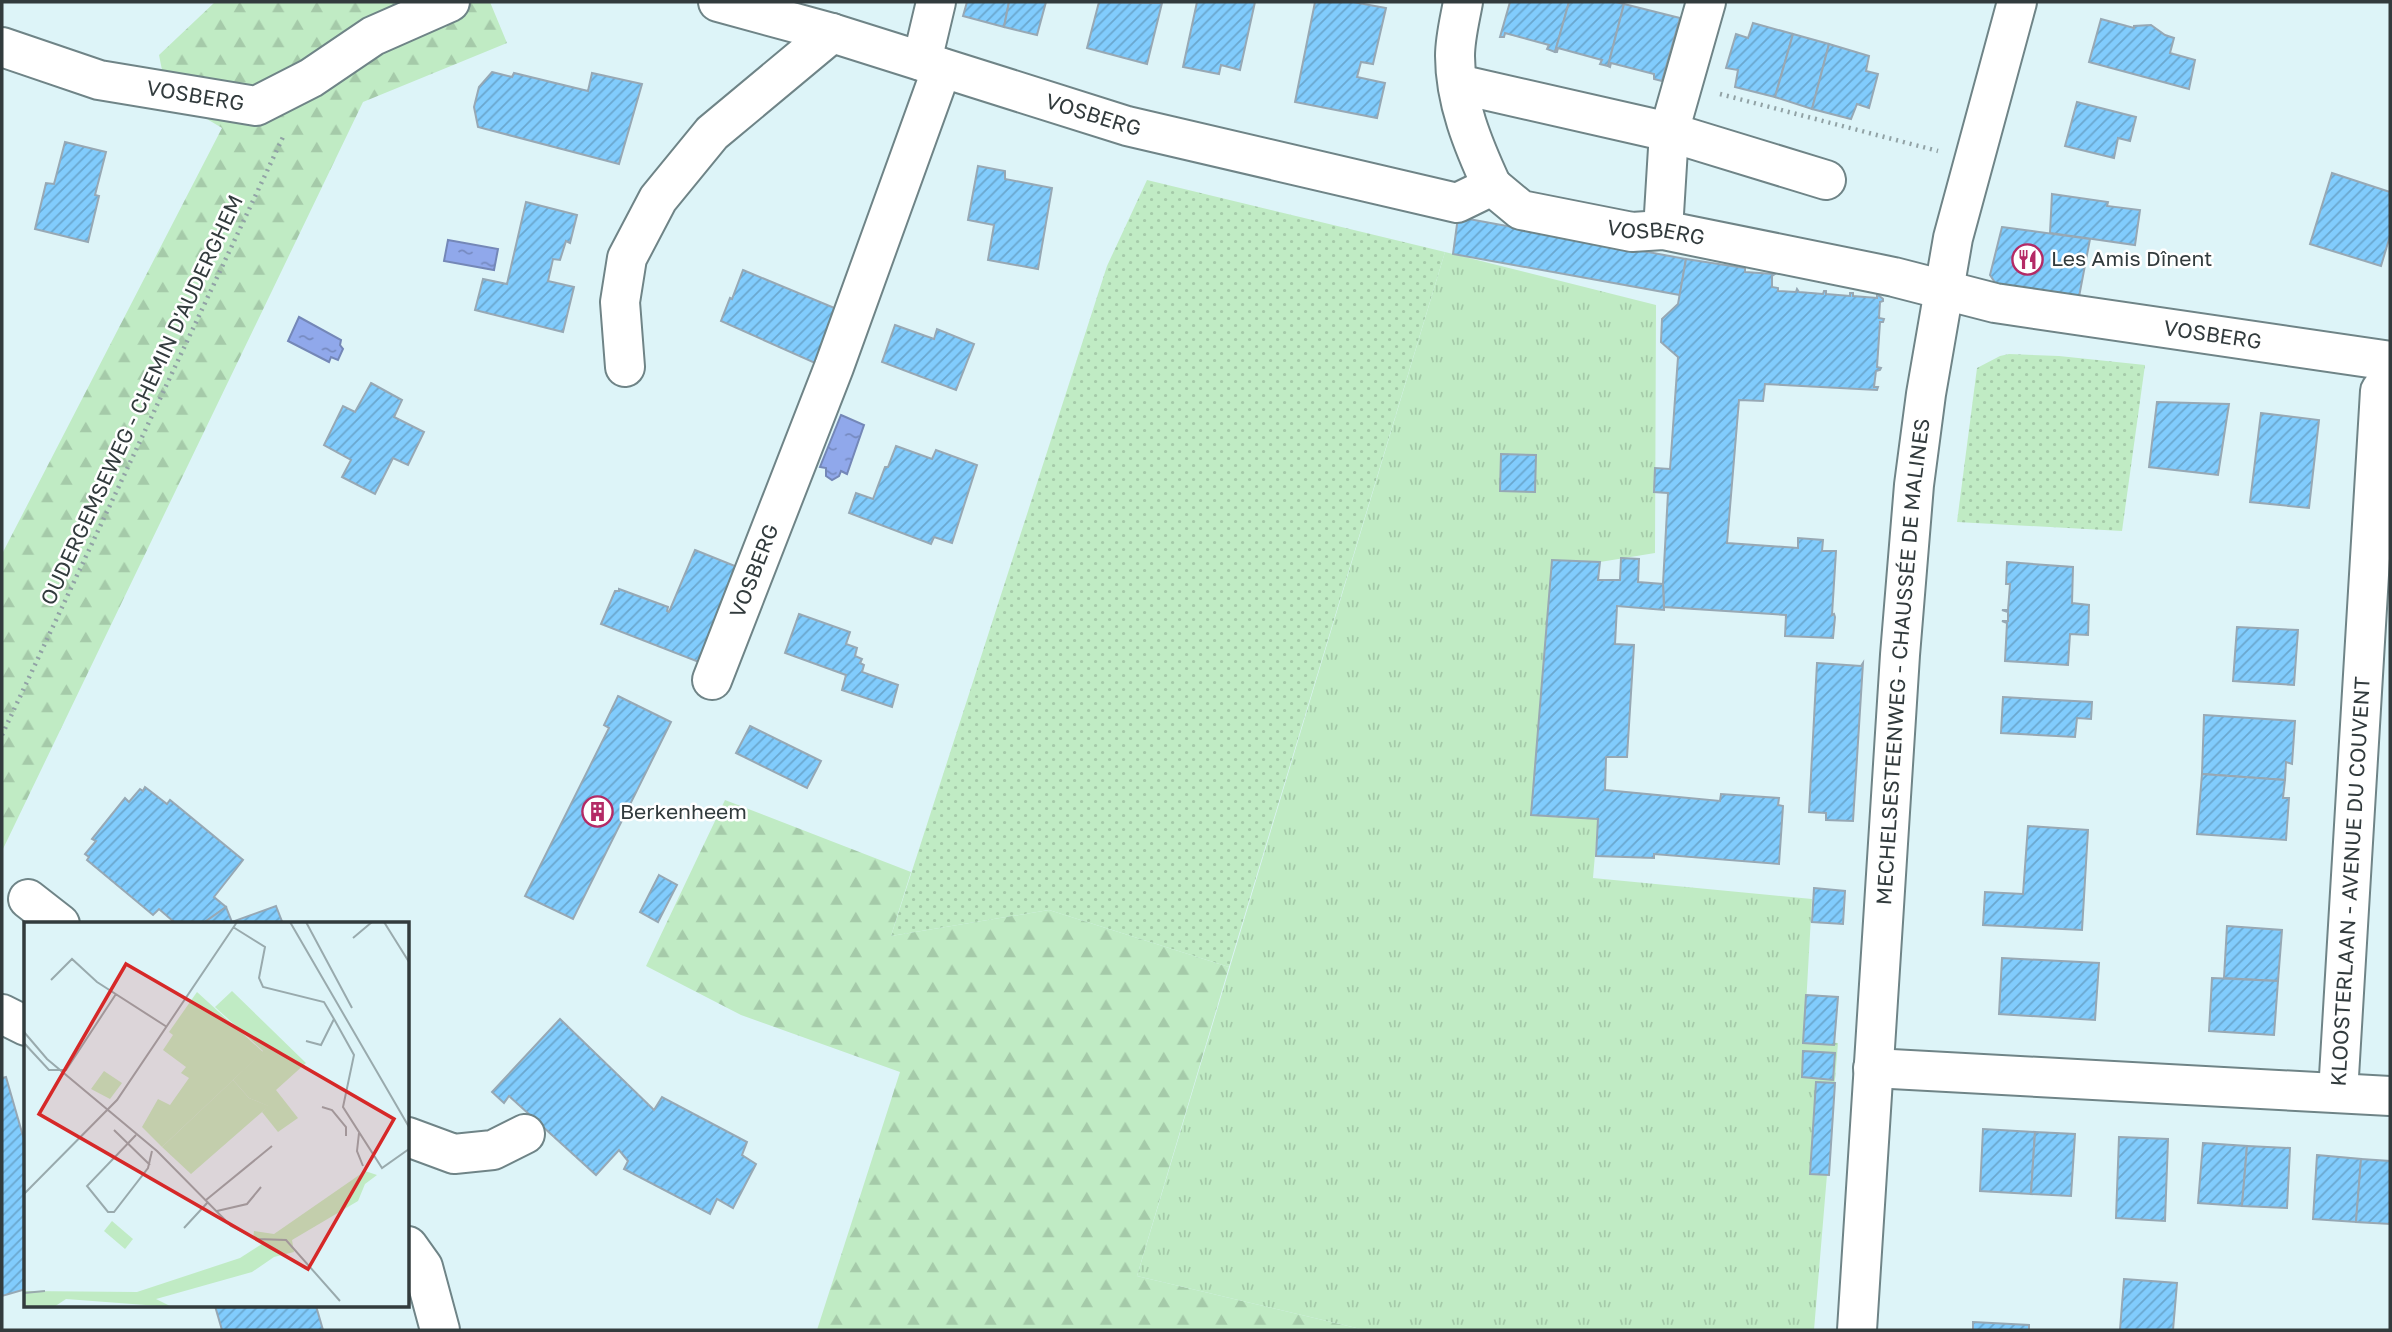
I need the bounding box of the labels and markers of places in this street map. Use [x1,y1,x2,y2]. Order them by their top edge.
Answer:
restaurant icon: Les Amis Dînent [2011,242,2045,276]
place label: Les Amis Dînent [2051,245,2213,271]
building icon: Berkenheem [580,795,614,829]
place label: Berkenheem [620,798,747,824]

